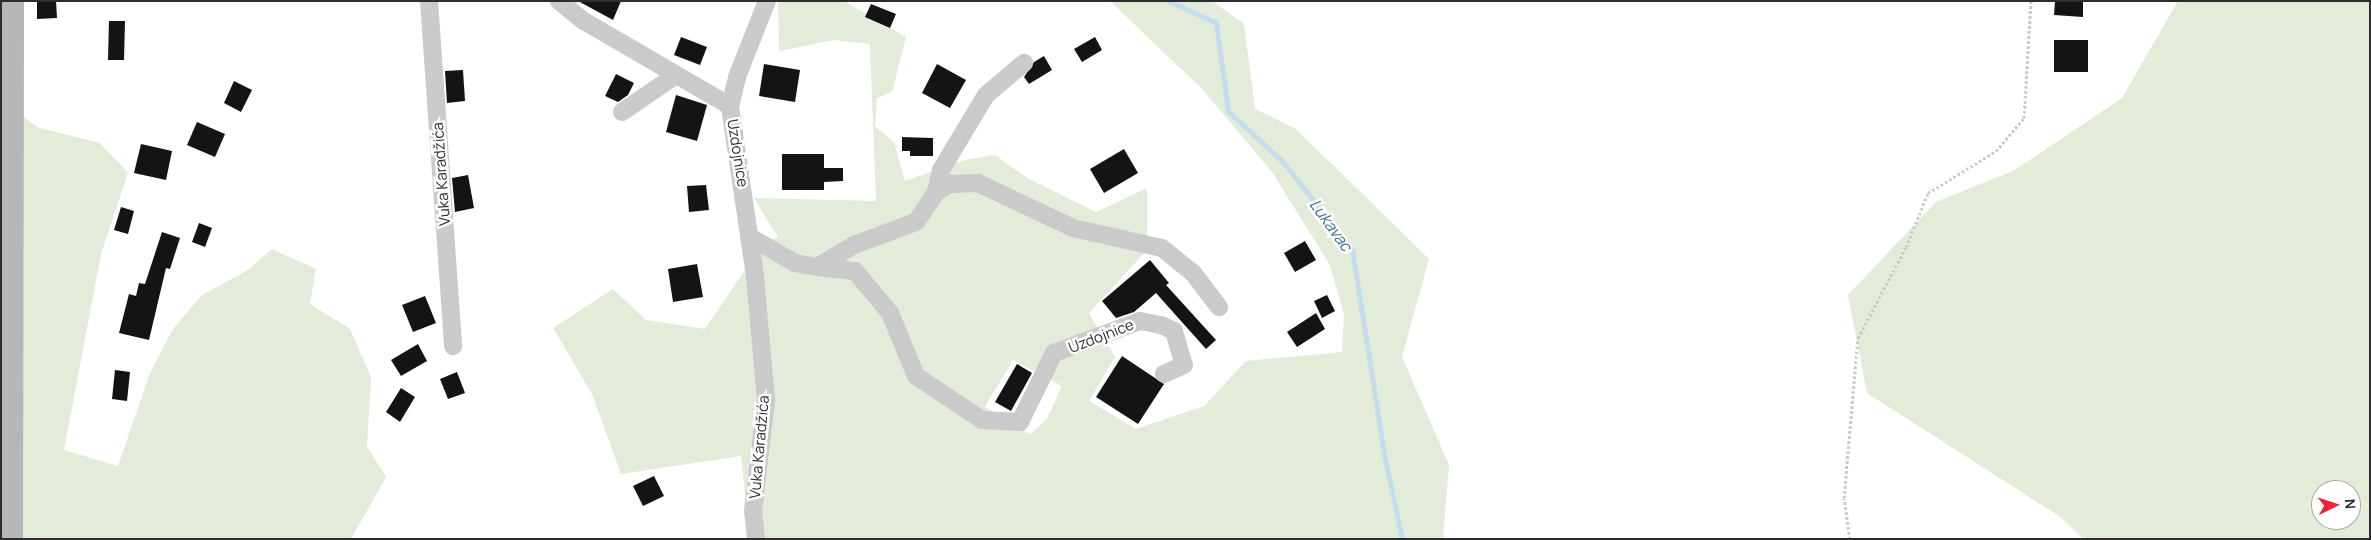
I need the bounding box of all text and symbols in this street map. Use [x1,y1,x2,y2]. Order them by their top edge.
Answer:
street label: Uzdojnice [724,118,752,188]
street label: Vuka Karadžića [428,122,454,226]
water label: Lukavac [1306,195,1356,255]
street label: Uzdojnice [1066,315,1136,357]
street label: Vuka Karadžića [746,394,772,500]
north arrow [2311,480,2361,530]
text: N [2341,498,2360,510]

